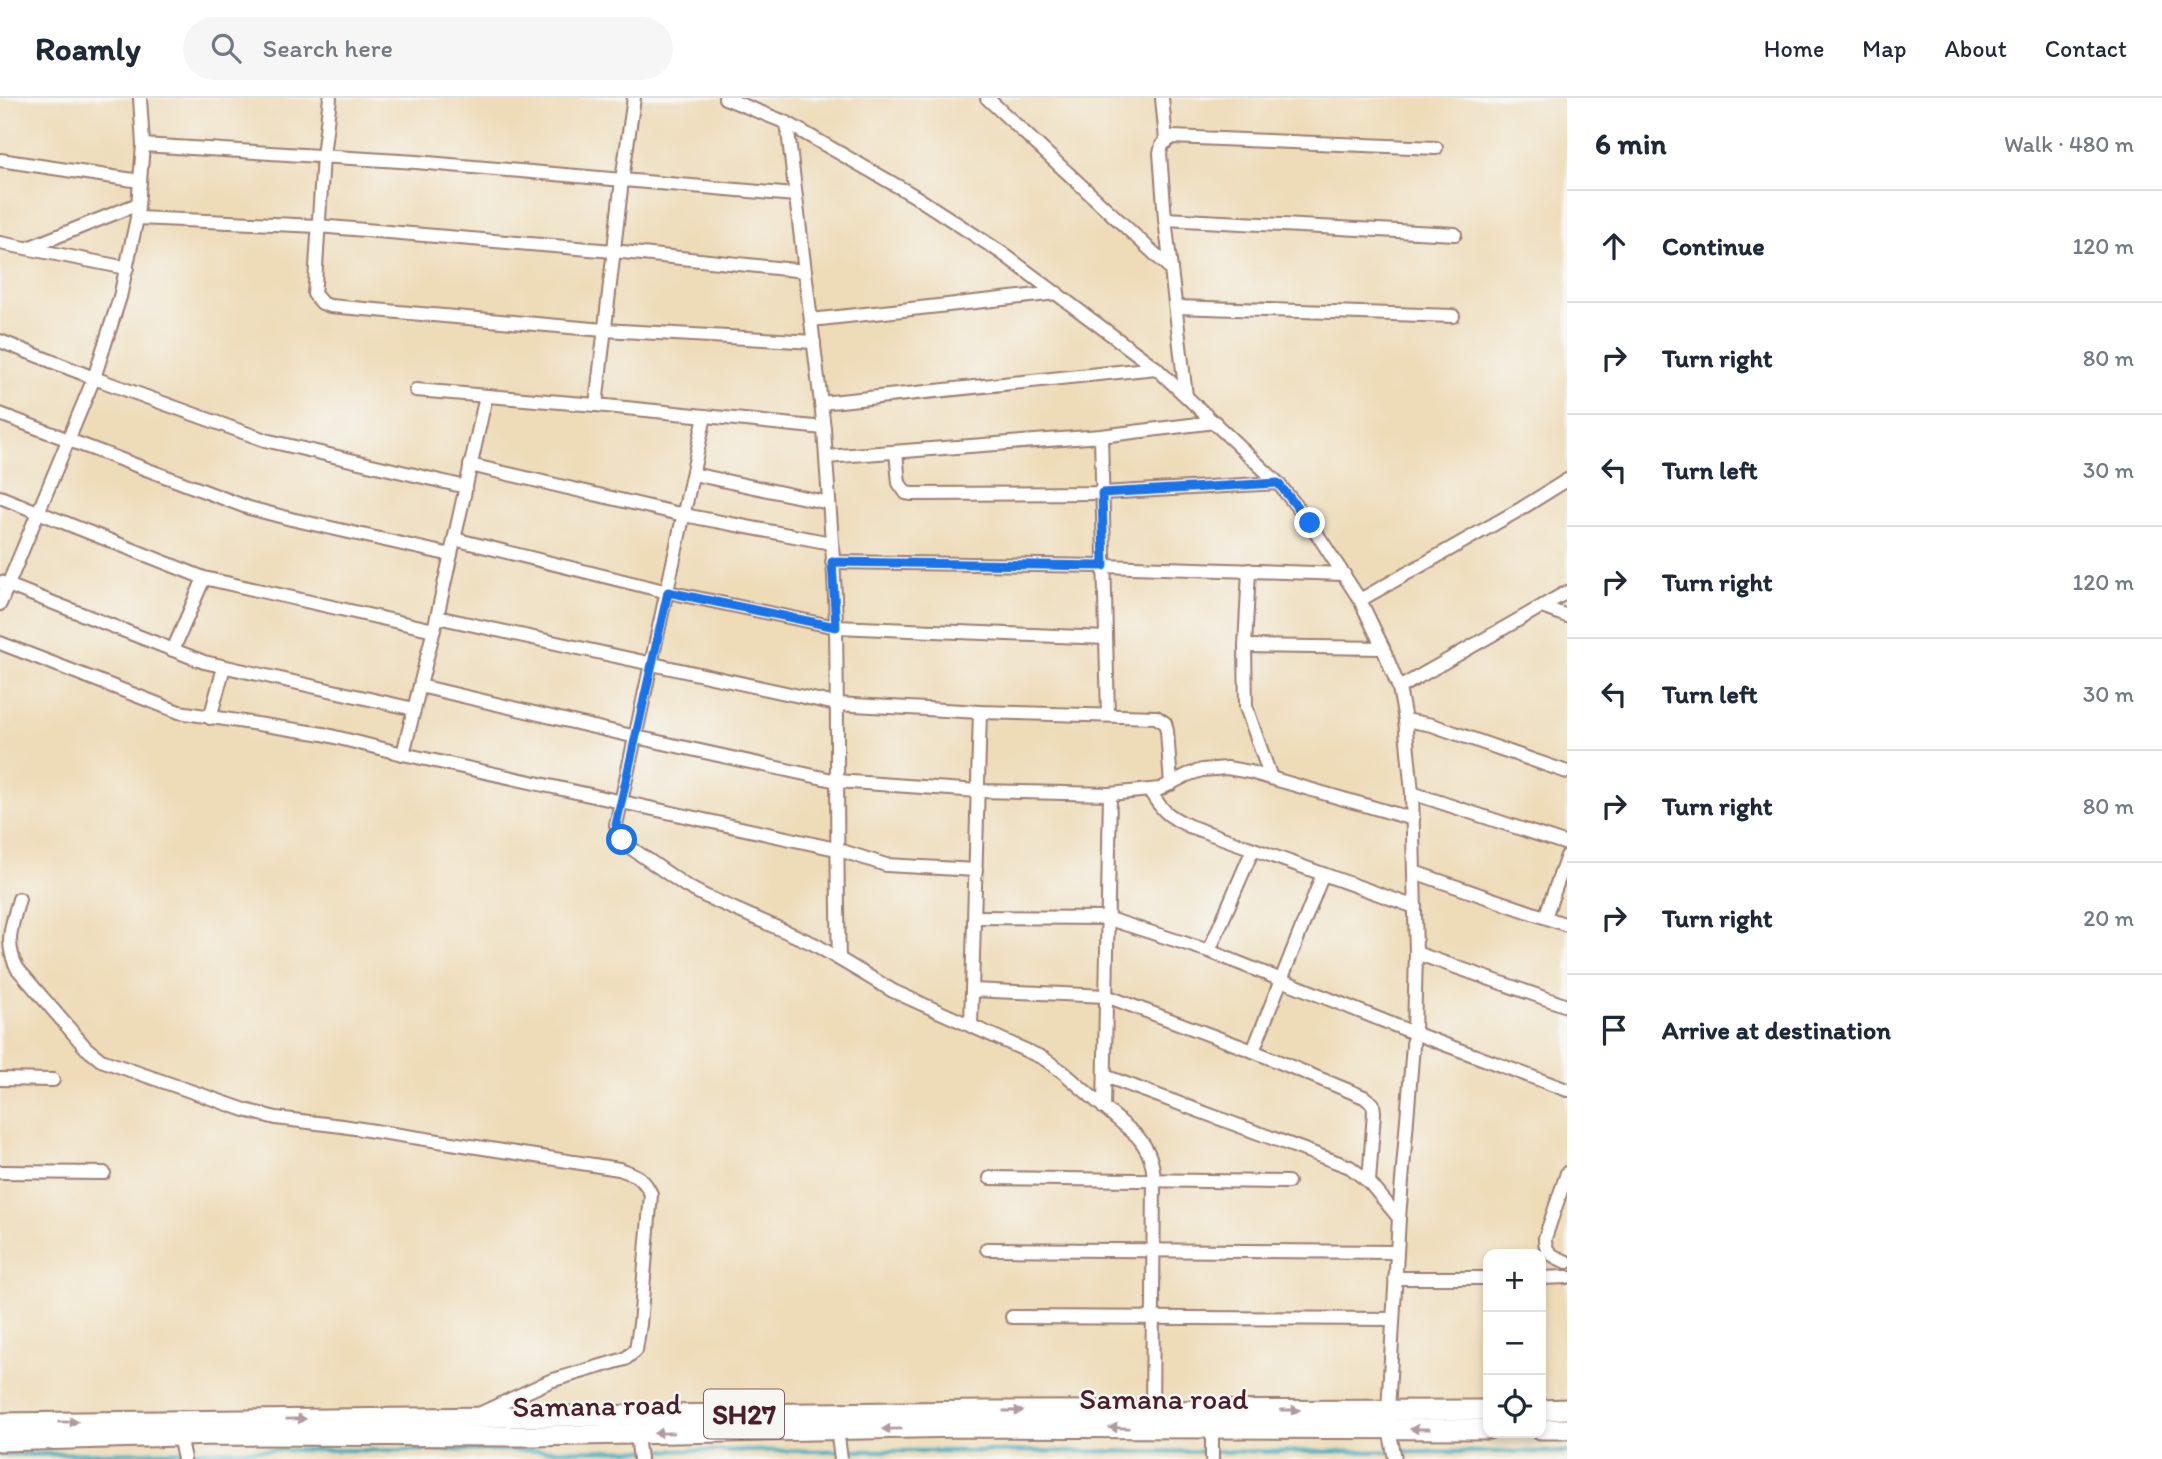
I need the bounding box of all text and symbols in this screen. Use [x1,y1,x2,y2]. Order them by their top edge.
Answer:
search box [183,17,673,80]
text: Roamly [35,29,141,68]
icon: search [207,29,245,67]
text: Search here [263,32,393,64]
text: Home [1764,34,1824,63]
text: Map [1862,34,1906,63]
text: About [1944,34,2007,63]
text: Contact [2045,34,2127,63]
text: 6 min [1595,125,1667,162]
text: Walk · 480 m [2004,130,2134,158]
icon: ahead [1595,227,1633,265]
text: Continue [1662,230,1765,262]
text: 120 m [2073,232,2134,260]
icon: right [1595,339,1633,377]
text: Turn right [1662,342,1773,374]
text: 80 m [2083,344,2134,372]
icon: left [1595,451,1633,489]
text: Turn left [1662,454,1758,486]
text: 30 m [2083,456,2134,484]
route end [1294,507,1325,538]
icon: right [1595,563,1633,601]
text: Turn right [1662,566,1773,598]
text: 120 m [2073,568,2134,596]
icon: left [1595,675,1633,713]
text: Turn left [1662,678,1758,710]
text: 30 m [2083,680,2134,708]
icon: right [1595,787,1633,825]
text: Turn right [1662,790,1773,822]
text: 80 m [2083,792,2134,820]
route start [606,824,637,855]
icon: right [1595,899,1633,937]
text: Turn right [1662,902,1773,934]
text: 20 m [2083,904,2134,932]
icon: arrive [1595,1011,1633,1049]
text: Arrive at destination [1662,1014,1891,1046]
map controls [1483,1249,1546,1438]
button: + [1483,1249,1546,1312]
button: − [1483,1312,1546,1375]
button: locate [1483,1375,1546,1438]
street label: Samana road [1079,1380,1249,1417]
street label: Samana road [512,1385,682,1425]
road number: SH27 [704,1390,784,1438]
one-way arrow [1279,1404,1301,1416]
one-way arrow [1002,1405,1024,1416]
one-way arrow [285,1413,307,1425]
one-way arrow [57,1416,79,1428]
one-way arrow [1108,1422,1130,1434]
one-way arrow [880,1423,902,1435]
one-way arrow [1409,1423,1431,1435]
one-way arrow [653,1427,675,1439]

